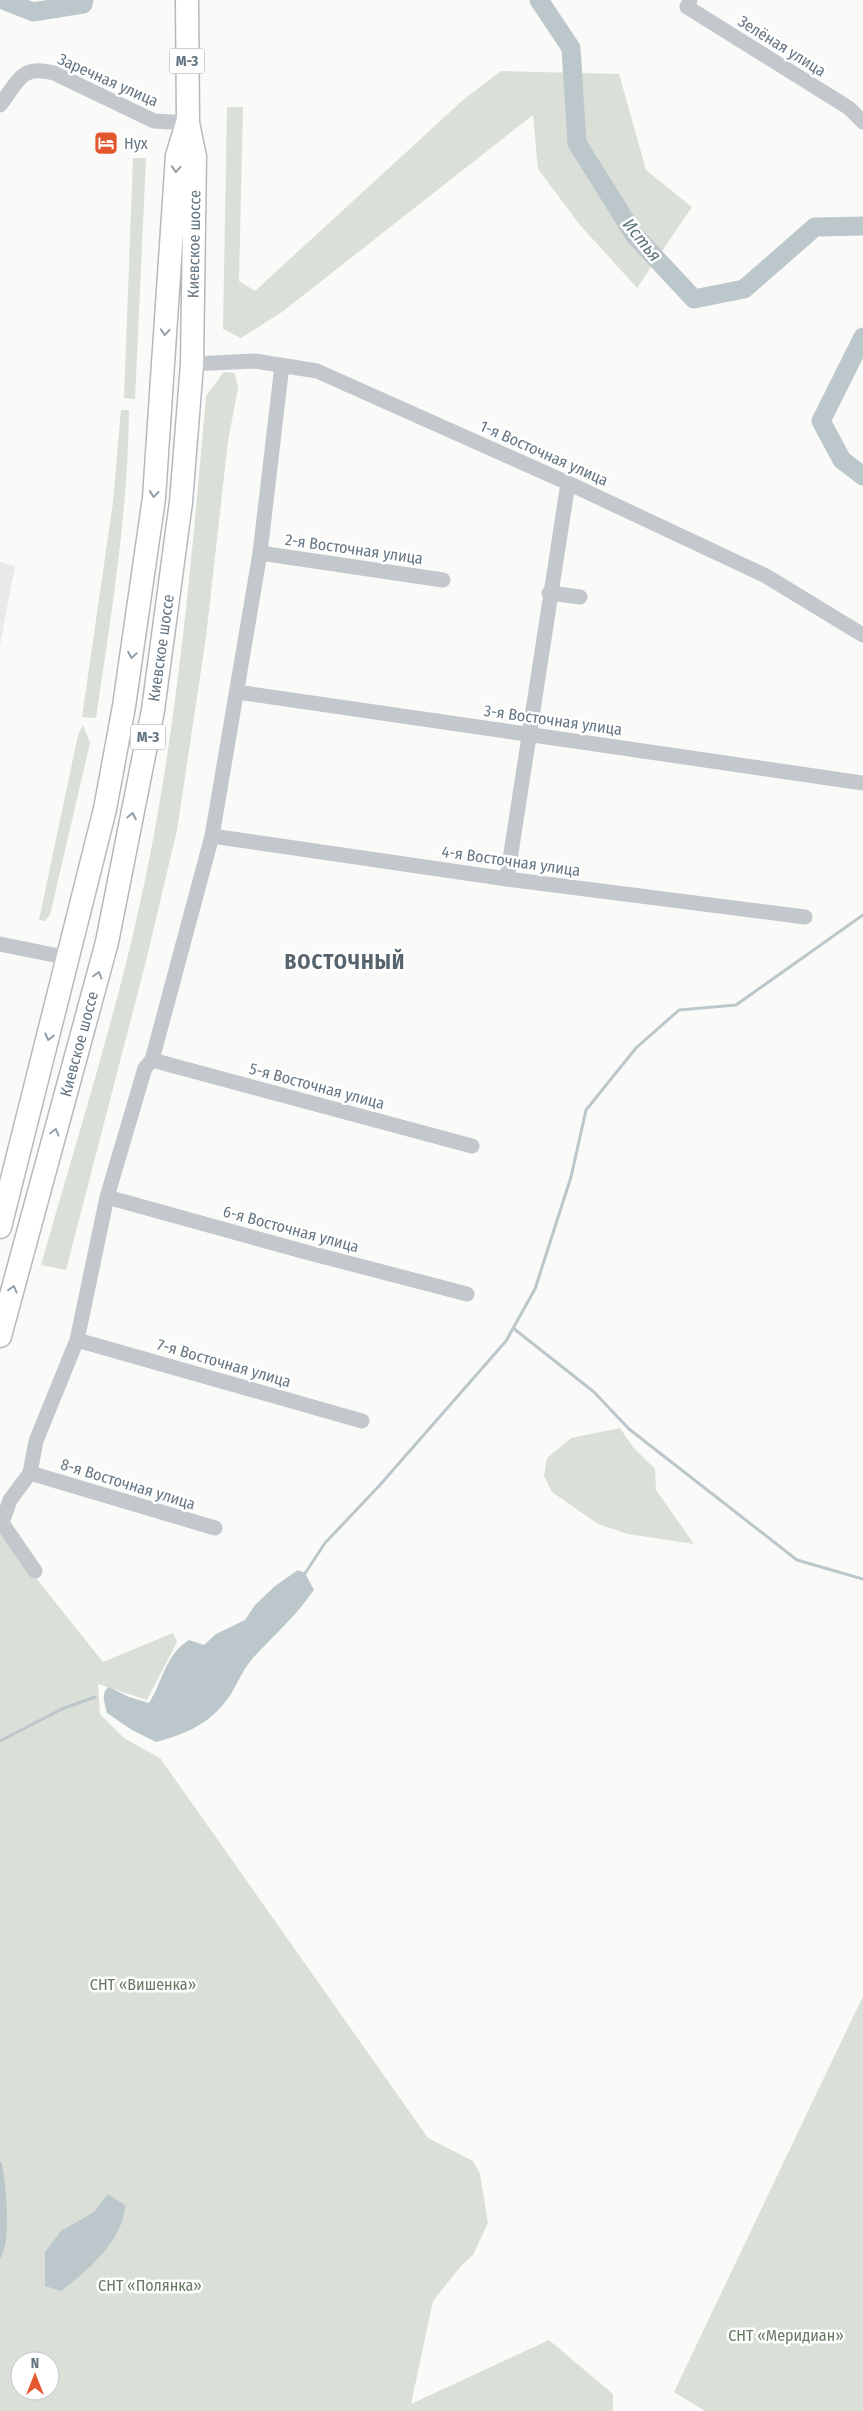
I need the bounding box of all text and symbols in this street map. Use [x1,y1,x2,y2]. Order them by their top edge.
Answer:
street label: Зелёная улица [735,12,829,81]
road number: М-3 [170,48,204,74]
street label: Заречная улица [55,49,161,111]
hotel icon: Нух [93,130,119,156]
place label: Нух [124,134,148,153]
one-way arrow [170,166,181,174]
street label: Киевское шоссе [184,190,204,298]
water label: Истья [618,214,666,266]
one-way arrow [159,328,170,336]
street label: 1-я Восточная улица [477,416,611,490]
one-way arrow [149,490,160,498]
street label: 2-я Восточная улица [284,530,424,568]
street label: Киевское шоссе [144,593,178,703]
one-way arrow [128,650,138,659]
street label: 3-я Восточная улица [483,701,623,739]
road number: М-3 [130,724,166,750]
one-way arrow [126,812,137,821]
street label: 4-я Восточная улица [440,842,582,880]
district label: ВОСТОЧНЫЙ [285,948,405,975]
one-way arrow [92,971,103,980]
street label: Киевское шоссе [56,989,102,1099]
one-way arrow [44,1033,55,1042]
street label: 5-я Восточная улица [247,1059,387,1113]
one-way arrow [50,1128,60,1137]
street label: 6-я Восточная улица [221,1202,361,1256]
one-way arrow [7,1285,17,1293]
street label: 7-я Восточная улица [155,1335,293,1391]
street label: 8-я Восточная улица [58,1454,198,1514]
park label: СНТ «Вишенка» [90,1975,196,1994]
park label: СНТ «Полянка» [98,2276,202,2295]
park label: СНТ «Меридиан» [728,2326,844,2345]
north arrow [10,2351,60,2401]
text: N [31,2355,39,2372]

